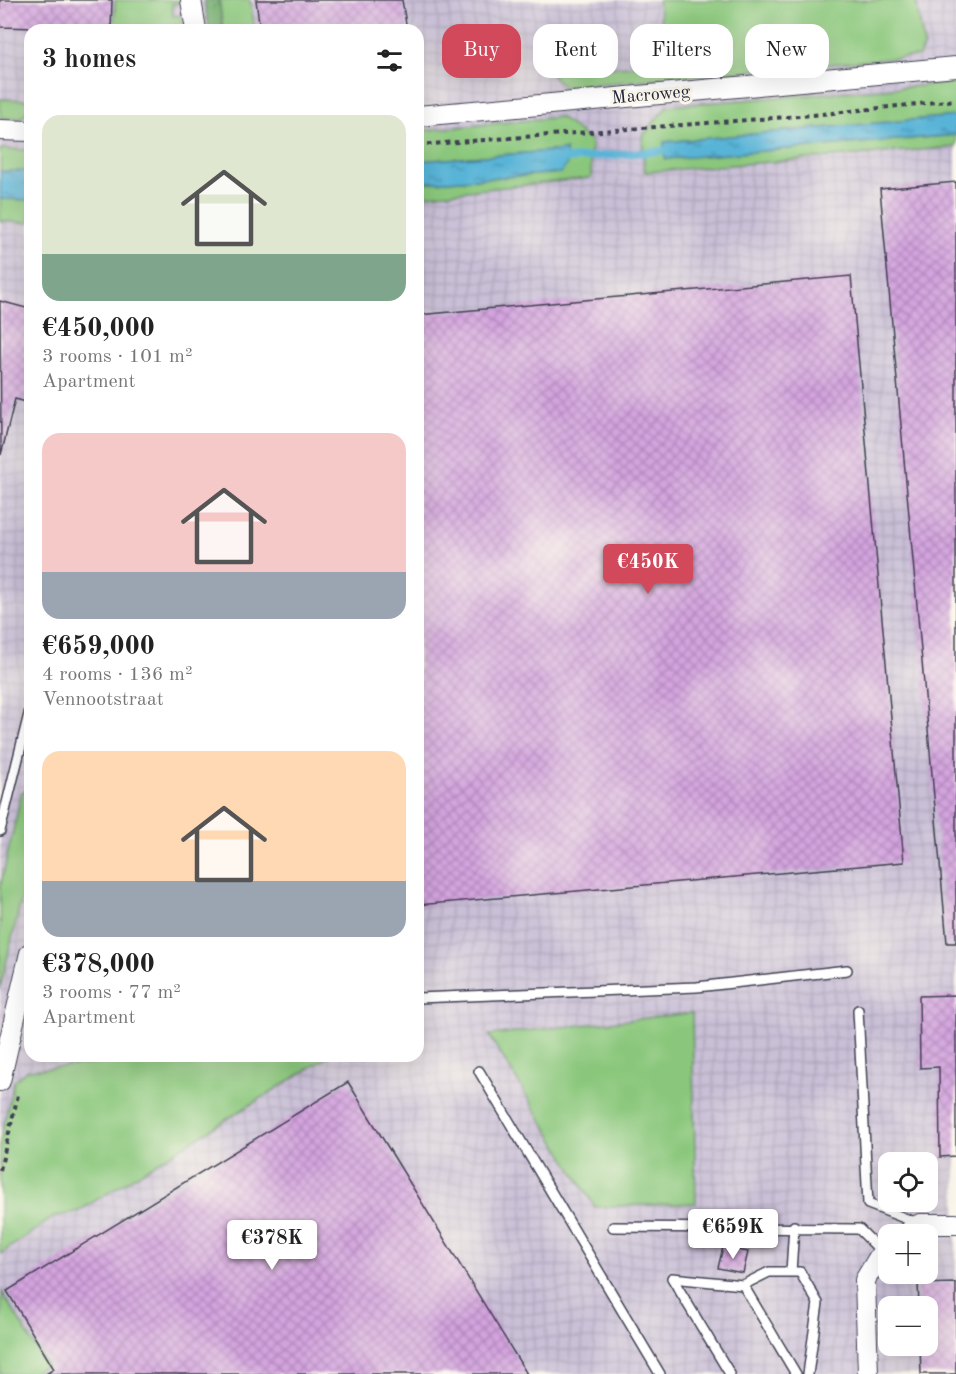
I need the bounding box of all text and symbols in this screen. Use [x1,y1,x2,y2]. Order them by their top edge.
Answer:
chip: Buy [442,24,521,78]
chip: Rent [533,24,618,78]
chip: Filters [630,24,733,78]
chip: New [745,24,829,78]
icon: filters [373,44,406,77]
text: 3 homes [42,47,136,73]
street label: Macroweg [611,83,691,107]
icon: home [170,154,278,262]
text: €450,000 [42,316,155,342]
text: 3 rooms · 101 m² [42,347,192,367]
text: Apartment [42,372,136,392]
icon: home [170,472,278,580]
pin: €450K [606,544,690,595]
text: €450K [617,553,679,573]
text: €659,000 [42,634,155,660]
text: 4 rooms · 136 m² [42,665,192,685]
text: Vennootstraat [42,690,164,710]
icon: home [170,790,278,898]
text: €378,000 [42,952,155,978]
text: 3 rooms · 77 m² [42,983,181,1003]
text: Apartment [42,1008,136,1028]
map controls [878,1152,938,1356]
button: locate [878,1152,938,1212]
pin: €659K [691,1209,775,1260]
text: €659K [702,1218,764,1238]
pin: €378K [230,1220,314,1271]
button: + [878,1224,938,1284]
text: €378K [241,1229,303,1249]
button: − [878,1296,938,1356]

